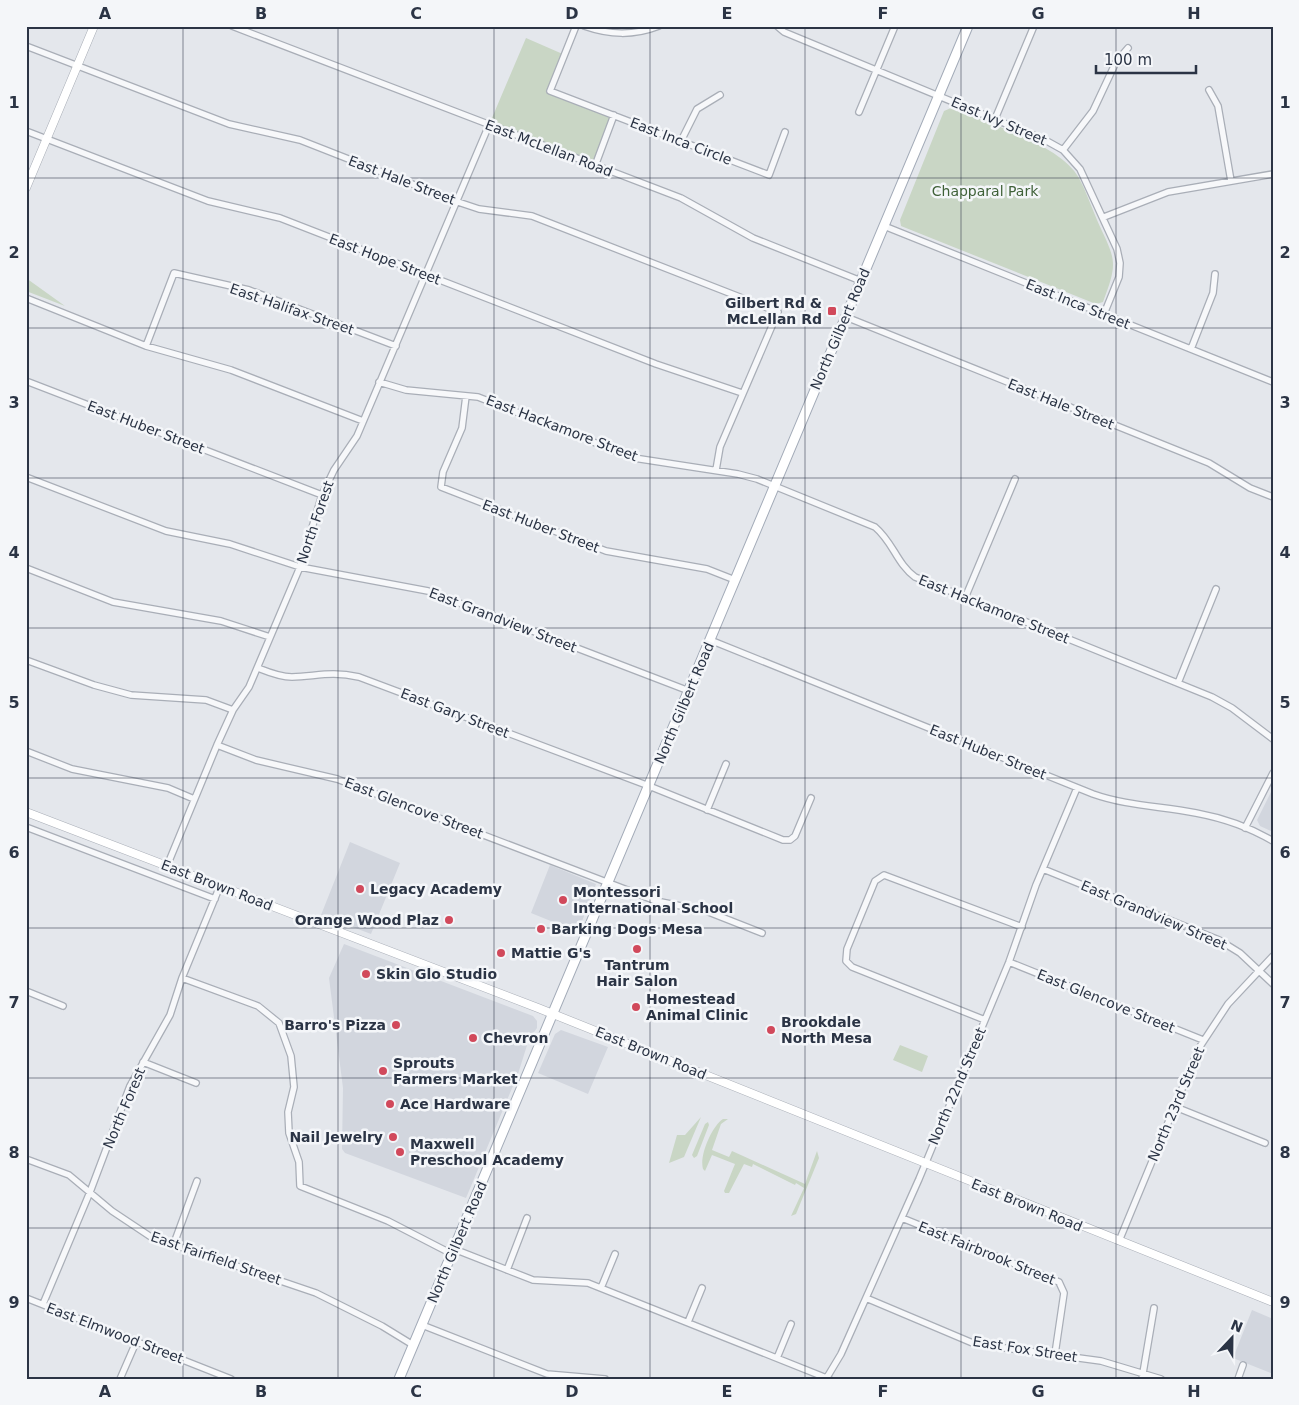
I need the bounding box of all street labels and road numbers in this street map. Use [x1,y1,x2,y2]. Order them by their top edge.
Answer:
street label: East Ivy Street [949,94,1050,149]
street label: East Inca Circle [628,114,734,168]
street label: East McLellan Road [483,116,615,180]
street label: East Hale Street [346,152,458,208]
street label: East Hope Street [327,230,444,288]
street label: North Gilbert Road [807,266,873,392]
street label: East Inca Street [1024,276,1133,332]
street label: East Halifax Street [228,280,357,338]
street label: East Hale Street [1005,375,1117,433]
street label: East Hackamore Street [484,392,641,465]
street label: East Huber Street [85,397,207,457]
street label: North Forest [293,478,337,566]
street label: East Huber Street [480,496,602,556]
street label: East Hackamore Street [916,571,1072,647]
street label: East Grandview Street [427,584,580,656]
street label: North Gilbert Road [651,640,717,766]
street label: East Gary Street [398,685,512,741]
street label: East Huber Street [927,721,1049,783]
street label: East Glencove Street [342,774,486,842]
street label: East Brown Road [159,856,275,914]
street label: East Grandview Street [1079,877,1230,953]
street label: East Glencove Street [1035,966,1178,1036]
street label: East Brown Road [593,1023,709,1083]
street label: North 22nd Street [925,1024,989,1147]
street label: North 23rd Street [1145,1044,1208,1164]
street label: North Forest [100,1065,148,1151]
street label: East Brown Road [969,1175,1085,1235]
street label: North Gilbert Road [424,1179,490,1305]
street label: East Fairbrook Street [916,1218,1058,1288]
street label: East Fairfield Street [149,1228,284,1288]
street label: East Elmwood Street [44,1299,186,1367]
street label: East Fox Street [972,1333,1079,1365]

